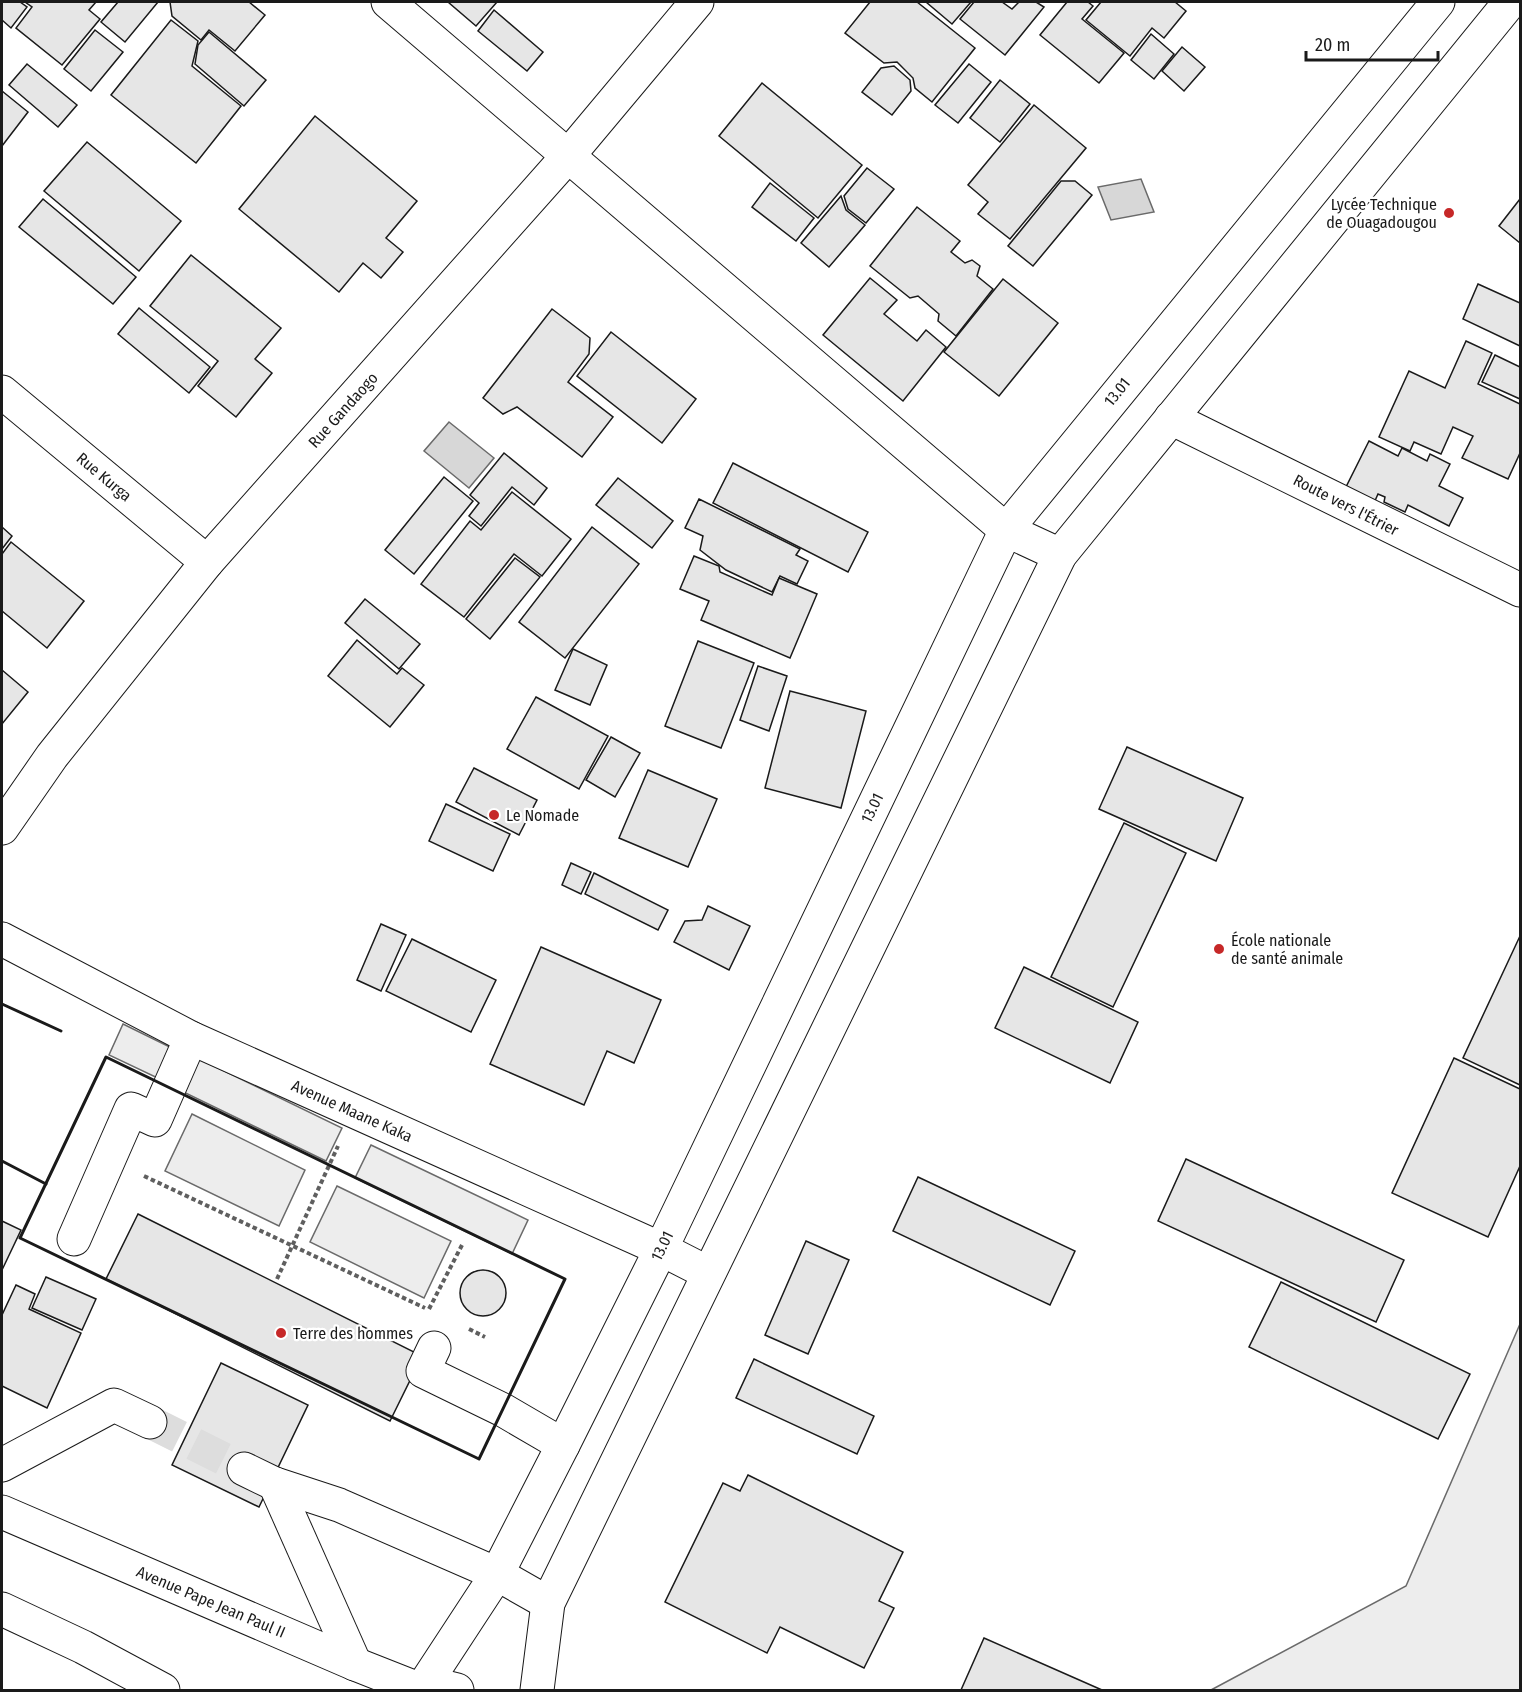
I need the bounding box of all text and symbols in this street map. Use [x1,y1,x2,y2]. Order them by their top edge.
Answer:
scale bar [1306,24,1438,62]
text: 20 m [1315,34,1350,56]
place label: Lycée Technique de Ouagadougou [1326,195,1437,232]
marker: Lycée Technique de Ouagadougou [1442,206,1456,220]
street label: Rue Gandaogo [304,368,382,452]
street label: 13.01 [1100,374,1134,410]
street label: Rue Kurga [73,449,135,506]
street label: Route vers l'Étrier [1290,470,1402,540]
street label: 13.01 [857,790,887,826]
place label: Le Nomade [506,806,579,825]
marker: Le Nomade [487,808,501,822]
place label: École nationale de santé animale [1231,931,1343,968]
marker: École nationale de santé animale [1212,942,1226,956]
street label: Avenue Maane Kaka [289,1076,415,1146]
street label: 13.01 [647,1228,677,1264]
place label: Terre des hommes [293,1324,413,1343]
marker: Terre des hommes [274,1326,288,1340]
street label: Avenue Pape Jean Paul II [134,1562,288,1642]

